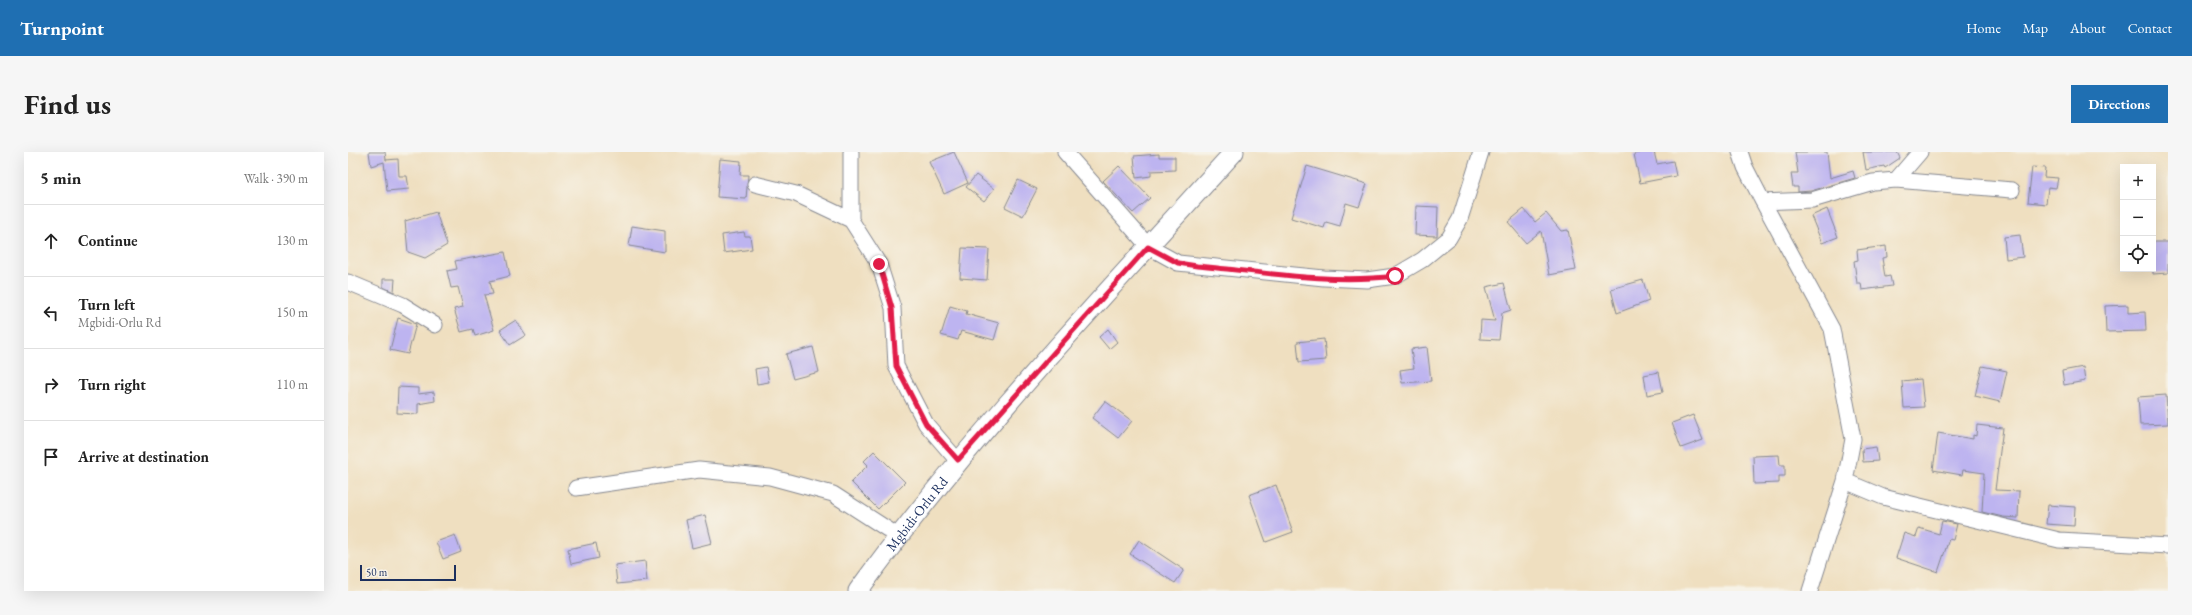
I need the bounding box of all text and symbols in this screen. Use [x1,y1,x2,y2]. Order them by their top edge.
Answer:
text: Turnpoint [20,16,104,41]
text: Home [1966,19,2001,37]
text: Map [2023,19,2048,37]
text: About [2070,19,2106,37]
text: Contact [2128,19,2172,37]
button: Directions [2071,85,2168,123]
text: Find us [24,86,111,122]
map controls [2120,164,2156,272]
button: + [2120,164,2156,200]
text: 5 min [40,167,81,189]
text: Walk · 390 m [244,170,308,187]
button: − [2120,200,2156,236]
icon: ahead [40,230,62,252]
text: Continue [78,231,138,250]
text: 130 m [277,232,308,249]
button: locate [2120,236,2156,272]
route end [870,255,888,273]
route start [1386,267,1404,285]
text: Turn left [78,295,135,314]
icon: left [40,302,62,324]
text: 150 m [277,304,308,321]
text: Mgbidi-Orlu Rd [78,314,161,331]
icon: right [40,374,62,396]
text: Turn right [78,375,146,394]
text: 110 m [277,376,308,393]
icon: arrive [40,446,62,468]
text: Arrive at destination [78,447,209,466]
street label: Mgbidi-Orlu Rd [882,472,952,555]
scale bar [360,563,456,582]
text: 50 m [366,565,387,579]

